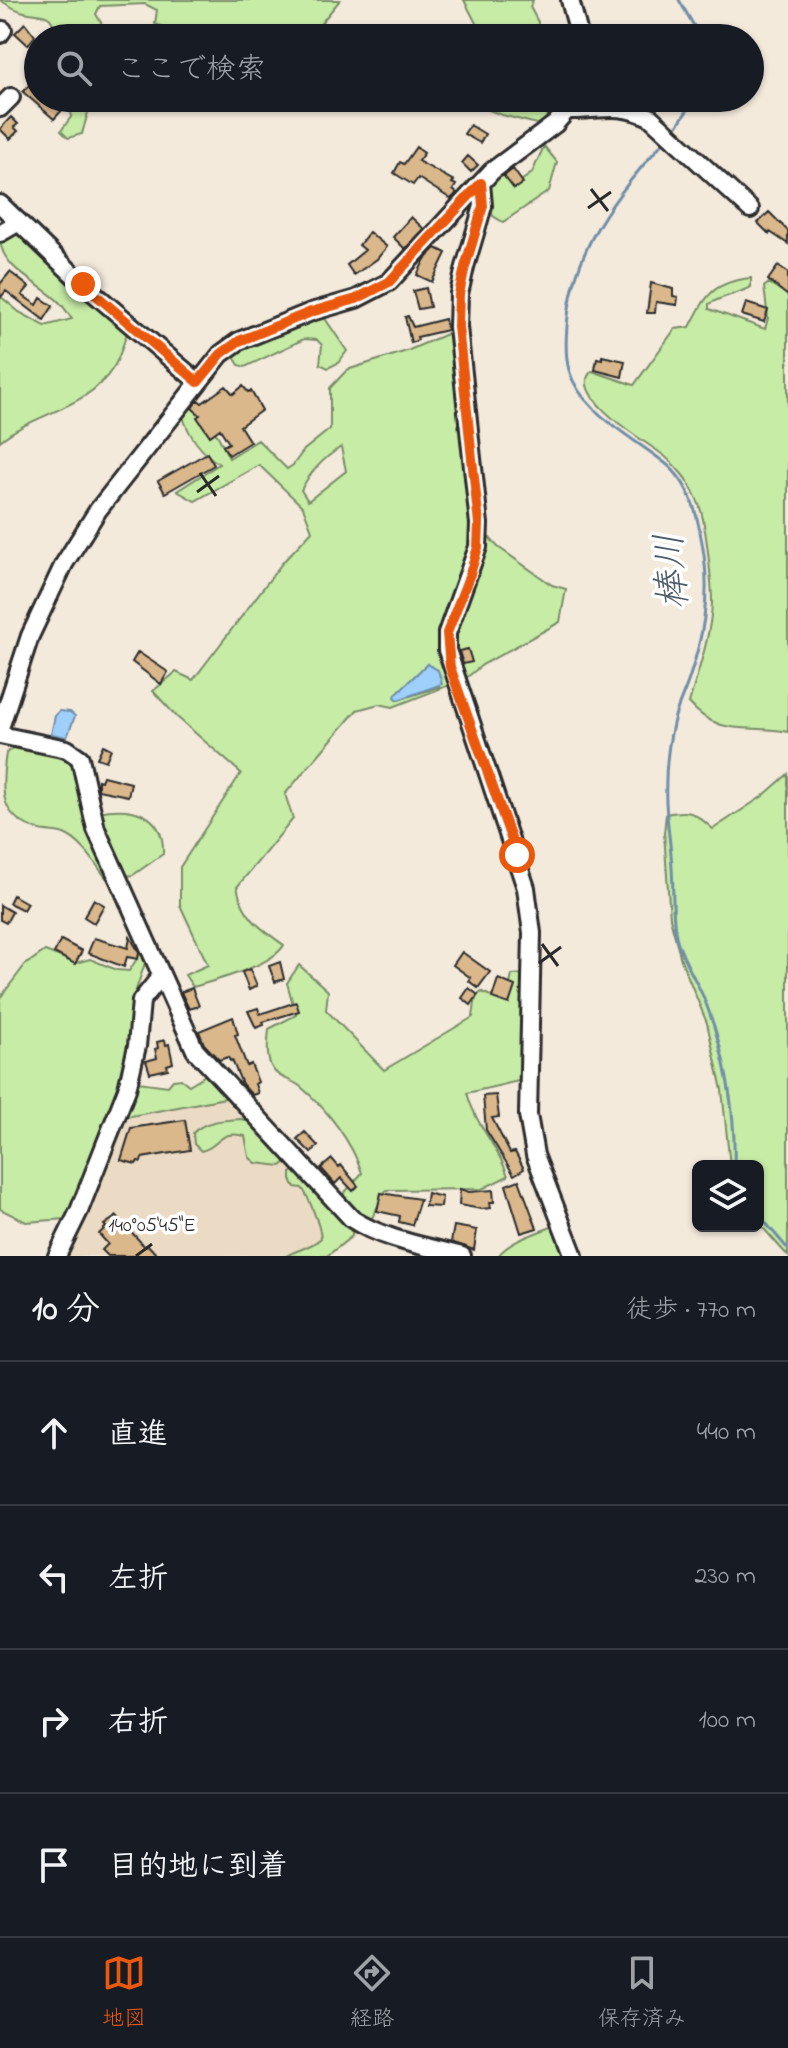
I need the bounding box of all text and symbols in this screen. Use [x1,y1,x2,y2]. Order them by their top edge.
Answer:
search box [24,24,764,112]
icon: search [52,46,96,90]
text: ここで検索 [116,49,266,93]
route end [65,266,101,302]
water label: 棒川 [643,531,705,611]
route start [499,837,535,873]
map controls [692,1160,764,1232]
button: layers [692,1160,764,1232]
text: 140°05'45"E [108,1212,196,1241]
text: 10 分 [32,1286,100,1336]
text: 徒歩 · 770 m [626,1292,756,1330]
icon: ahead [32,1411,76,1455]
text: 直進 [108,1414,168,1458]
text: 440 m [697,1414,756,1452]
icon: left [32,1555,76,1599]
text: 左折 [108,1558,168,1602]
text: 230 m [694,1558,756,1596]
icon: right [32,1699,76,1743]
text: 右折 [108,1702,168,1746]
text: 100 m [699,1702,756,1740]
icon: arrive [32,1843,76,1887]
text: 目的地に到着 [108,1846,288,1890]
tab: 地図 [102,1951,146,2036]
tab: 経路 [350,1951,394,2036]
tab: 保存済み [598,1951,686,2036]

